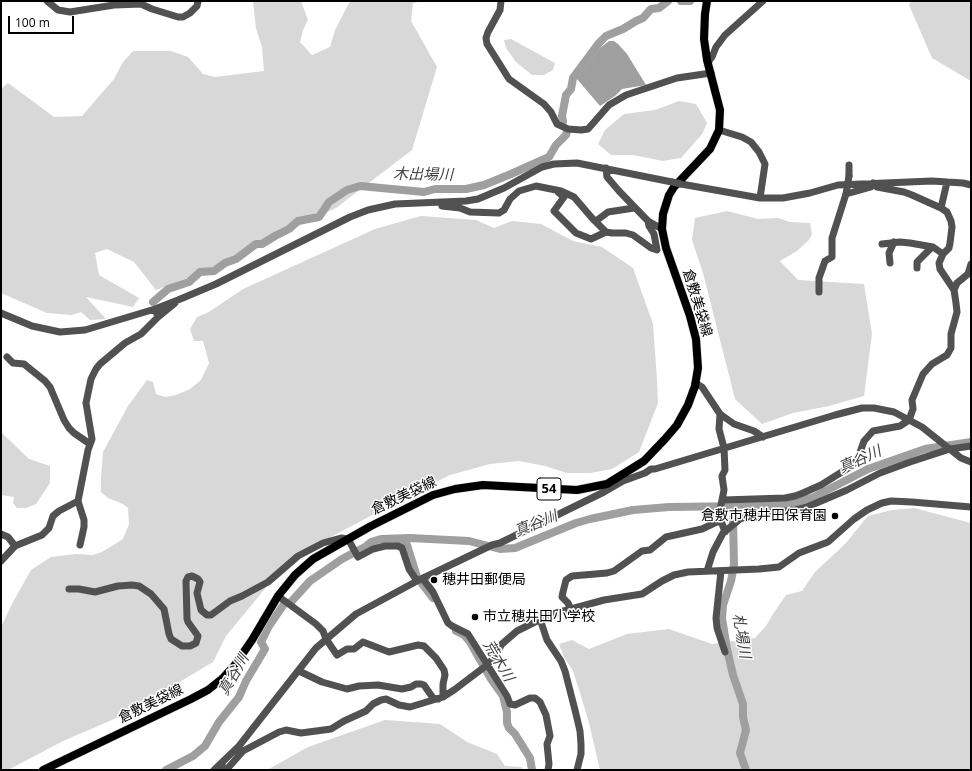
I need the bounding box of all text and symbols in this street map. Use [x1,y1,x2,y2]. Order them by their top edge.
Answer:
scale bar [10,8,76,34]
text: 100 m [15,14,50,31]
water label: 木出場川 [393,165,453,185]
street label: 倉敷美袋線 [679,267,715,339]
water label: 真谷川 [836,443,884,477]
street label: 倉敷美袋線 [369,474,439,518]
road number: 54 [537,478,561,500]
water label: 真谷川 [512,507,560,541]
place label: 倉敷市穂井田保育園 [701,508,827,524]
marker: 倉敷市穂井田保育園 [830,511,840,521]
place label: 穂井田郵便局 [442,572,526,588]
marker: 穂井田郵便局 [429,575,439,585]
place label: 市立穂井田小学校 [483,609,595,625]
marker: 市立穂井田小学校 [470,612,480,622]
water label: 札場川 [728,612,754,660]
water label: 荒木川 [479,637,517,685]
water label: 真谷川 [215,651,253,699]
street label: 倉敷美袋線 [116,681,186,727]

